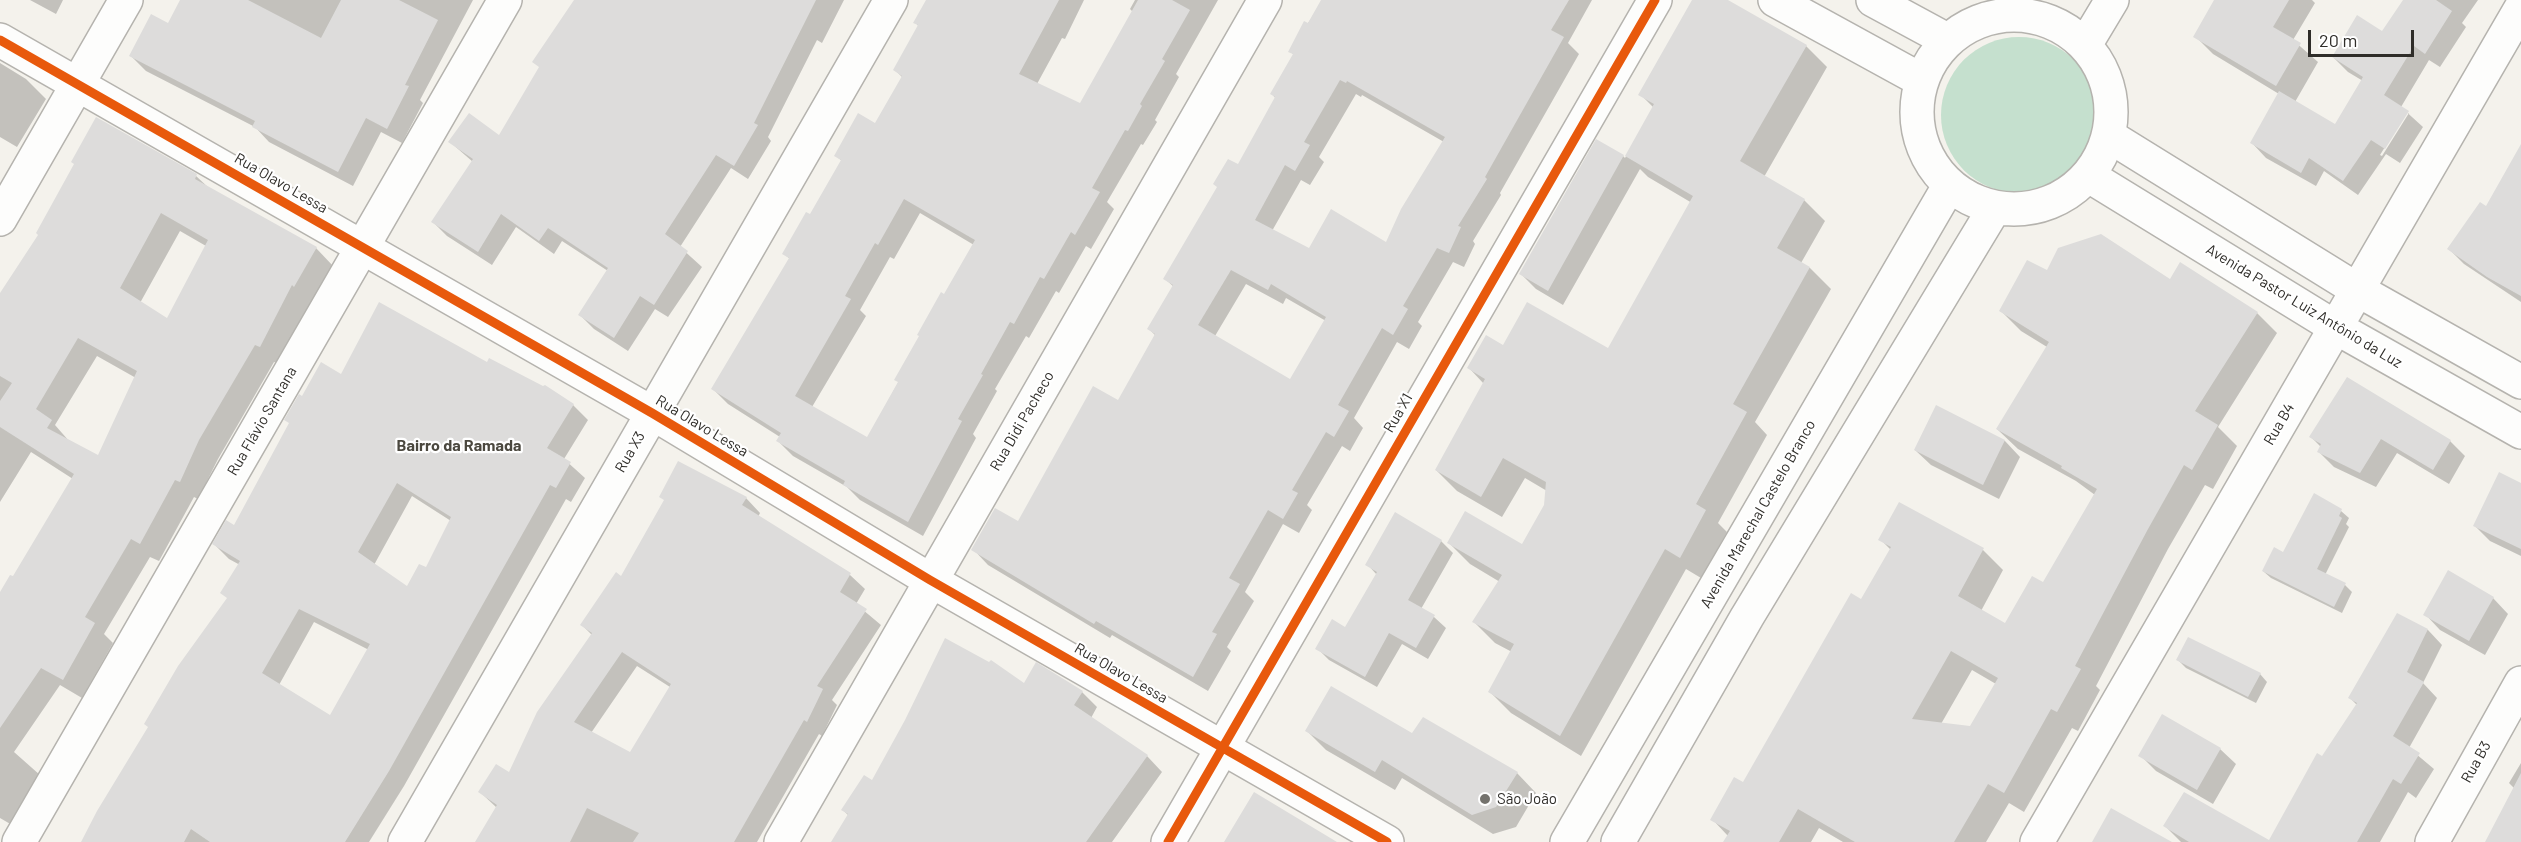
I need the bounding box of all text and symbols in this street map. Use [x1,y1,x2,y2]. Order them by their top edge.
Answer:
scale bar [2311,18,2418,56]
text: 20 m [2319,29,2357,51]
street label: Rua Olavo Lessa [231,149,331,217]
street label: Avenida Pastor Luiz Antônio da Luz [2203,240,2405,372]
street label: Rua Flávio Santana [223,363,301,479]
street label: Rua Didi Pacheco [986,368,1058,474]
street label: Rua X1 [1380,390,1416,436]
street label: Rua Olavo Lessa [653,391,751,461]
street label: Rua B4 [2260,400,2298,448]
street label: Avenida Marechal Castelo Branco [1697,417,1819,611]
street label: Rua X3 [611,428,649,476]
district label: Bairro da Ramada [397,436,521,456]
street label: Rua Olavo Lessa [1071,639,1171,707]
street label: Rua B3 [2457,738,2495,786]
place label: São João [1497,790,1557,808]
marker: São João [1478,792,1492,806]

